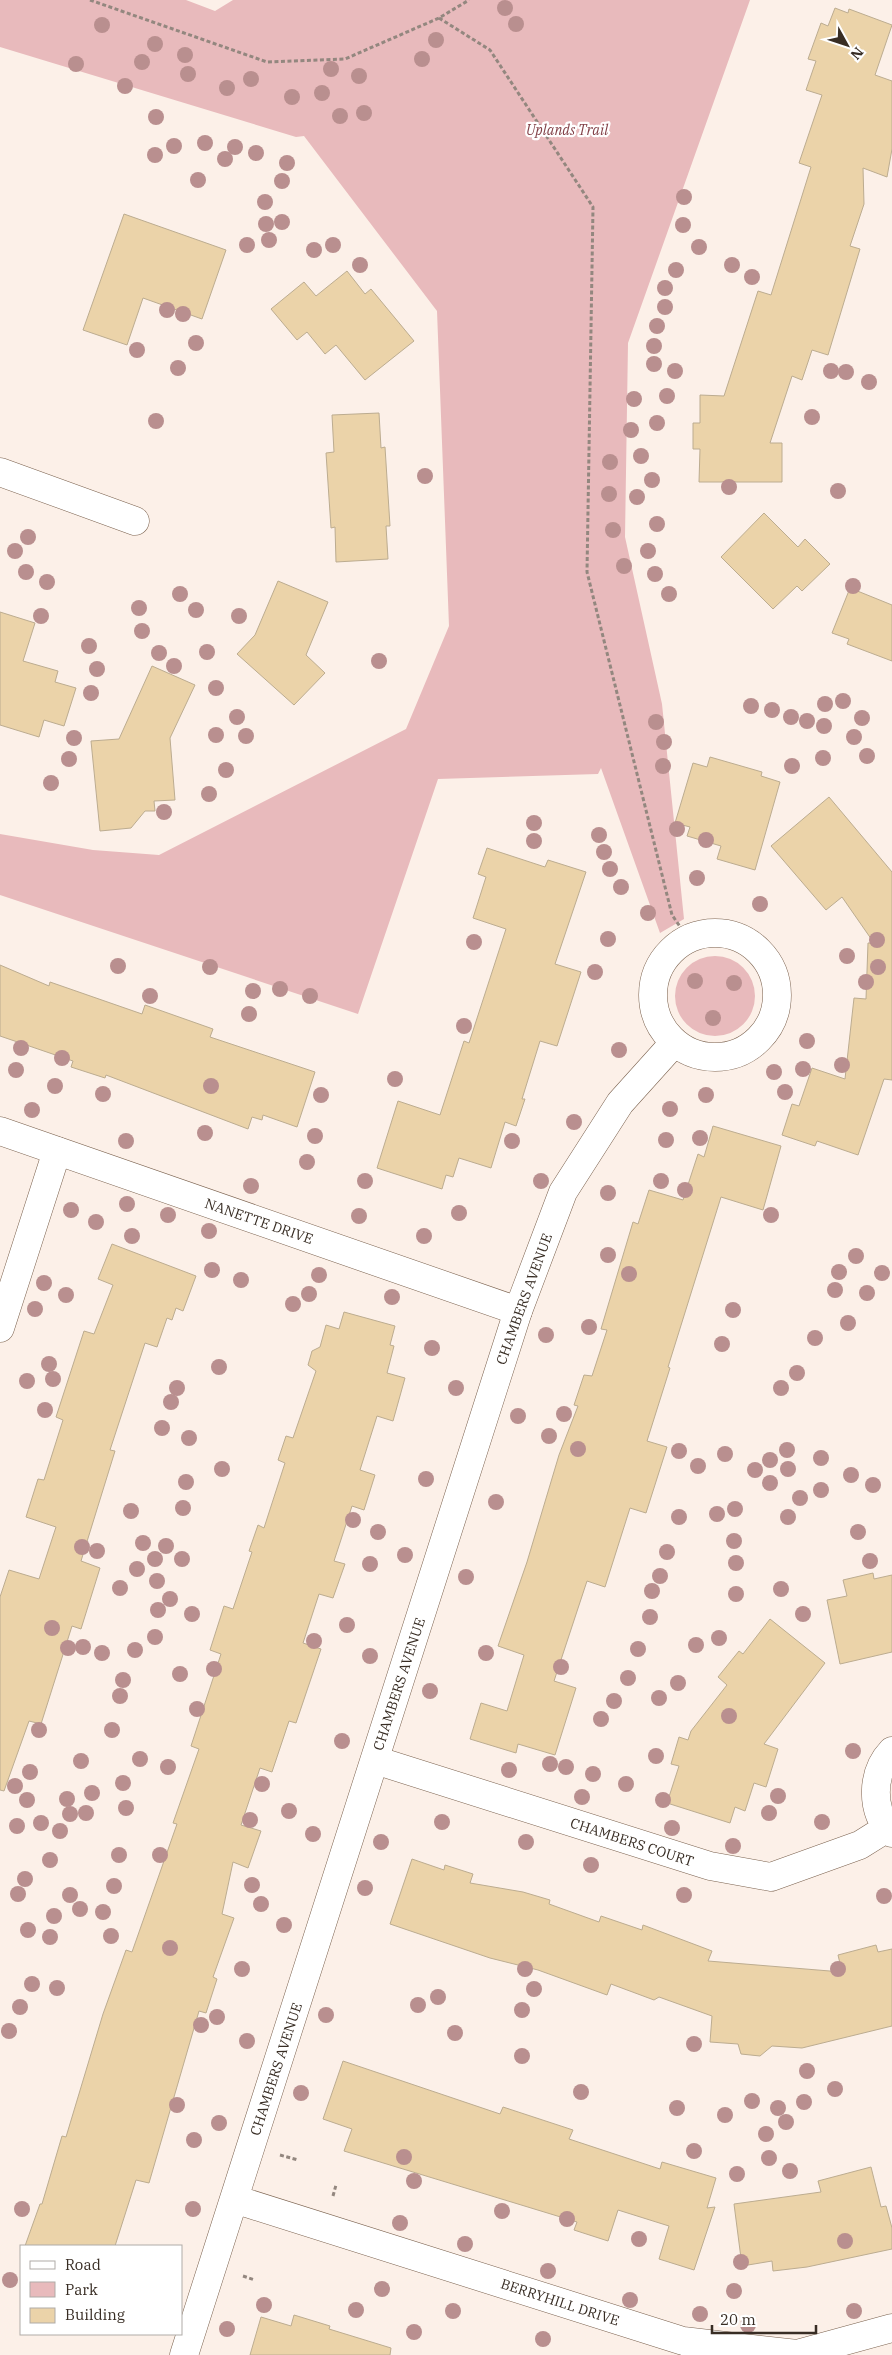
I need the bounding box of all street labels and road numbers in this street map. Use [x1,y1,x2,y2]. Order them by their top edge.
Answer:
street label: NANETTE DRIVE [202,1194,316,1248]
street label: CHAMBERS AVENUE [492,1231,556,1367]
street label: CHAMBERS AVENUE [369,1615,429,1753]
street label: CHAMBERS COURT [568,1814,696,1870]
street label: CHAMBERS AVENUE [246,2000,306,2138]
street label: BERRYHILL DRIVE [498,2274,622,2330]

